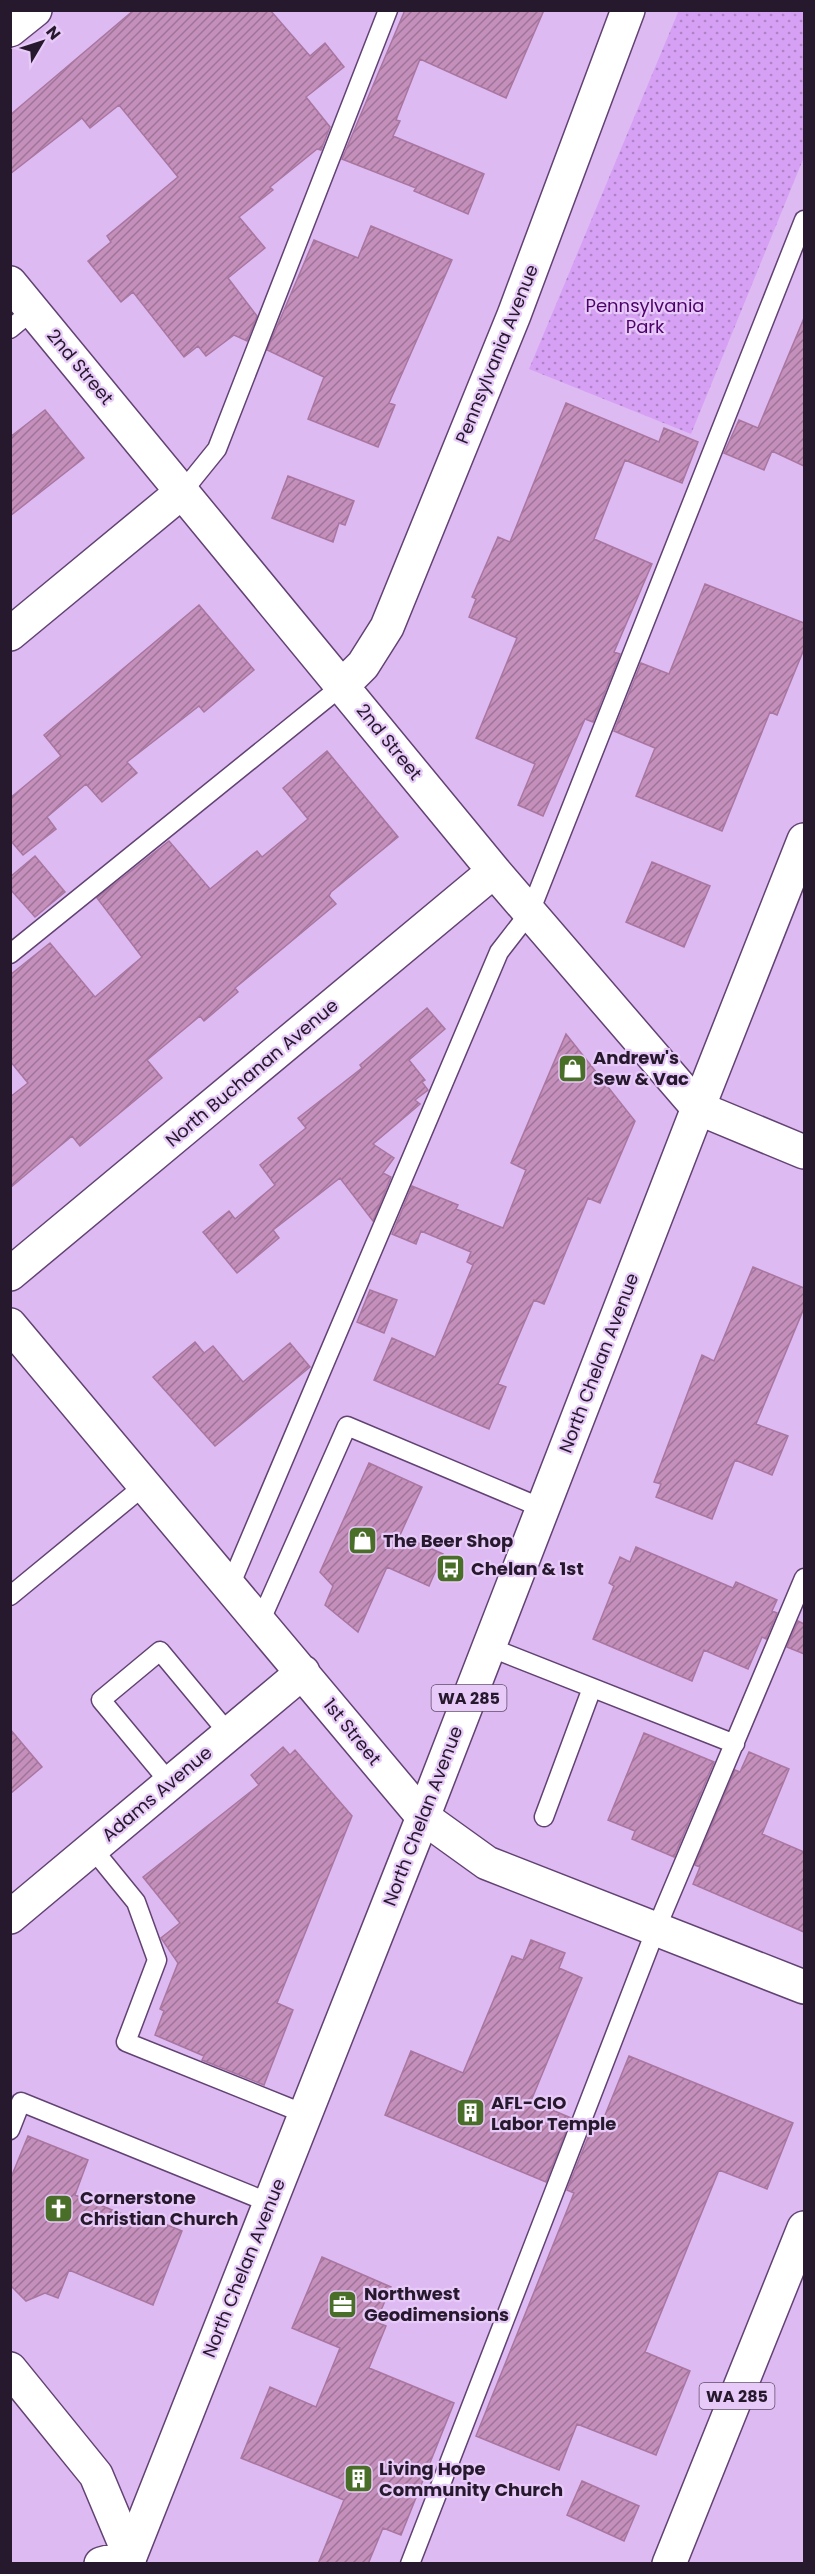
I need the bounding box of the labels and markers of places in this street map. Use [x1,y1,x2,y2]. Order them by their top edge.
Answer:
place label: Andrew's Sew & Vac [593,1045,689,1091]
shop icon: Andrew's Sew & Vac [556,1052,588,1084]
shop icon: The Beer Shop [346,1525,378,1557]
place label: The Beer Shop [383,1528,513,1553]
bus stop icon: Chelan & 1st [434,1553,466,1585]
place label: Chelan & 1st [471,1556,584,1581]
place label: AFL-CIO Labor Temple [491,2090,616,2136]
building icon: AFL-CIO Labor Temple [454,2097,486,2129]
place label: Cornerstone Christian Church [80,2185,238,2231]
church icon: Cornerstone Christian Church [43,2192,75,2224]
place label: Northwest Geodimensions [364,2281,509,2327]
office icon: Northwest Geodimensions [327,2288,359,2320]
place label: Living Hope Community Church [379,2456,563,2502]
building icon: Living Hope Community Church [342,2463,374,2495]

